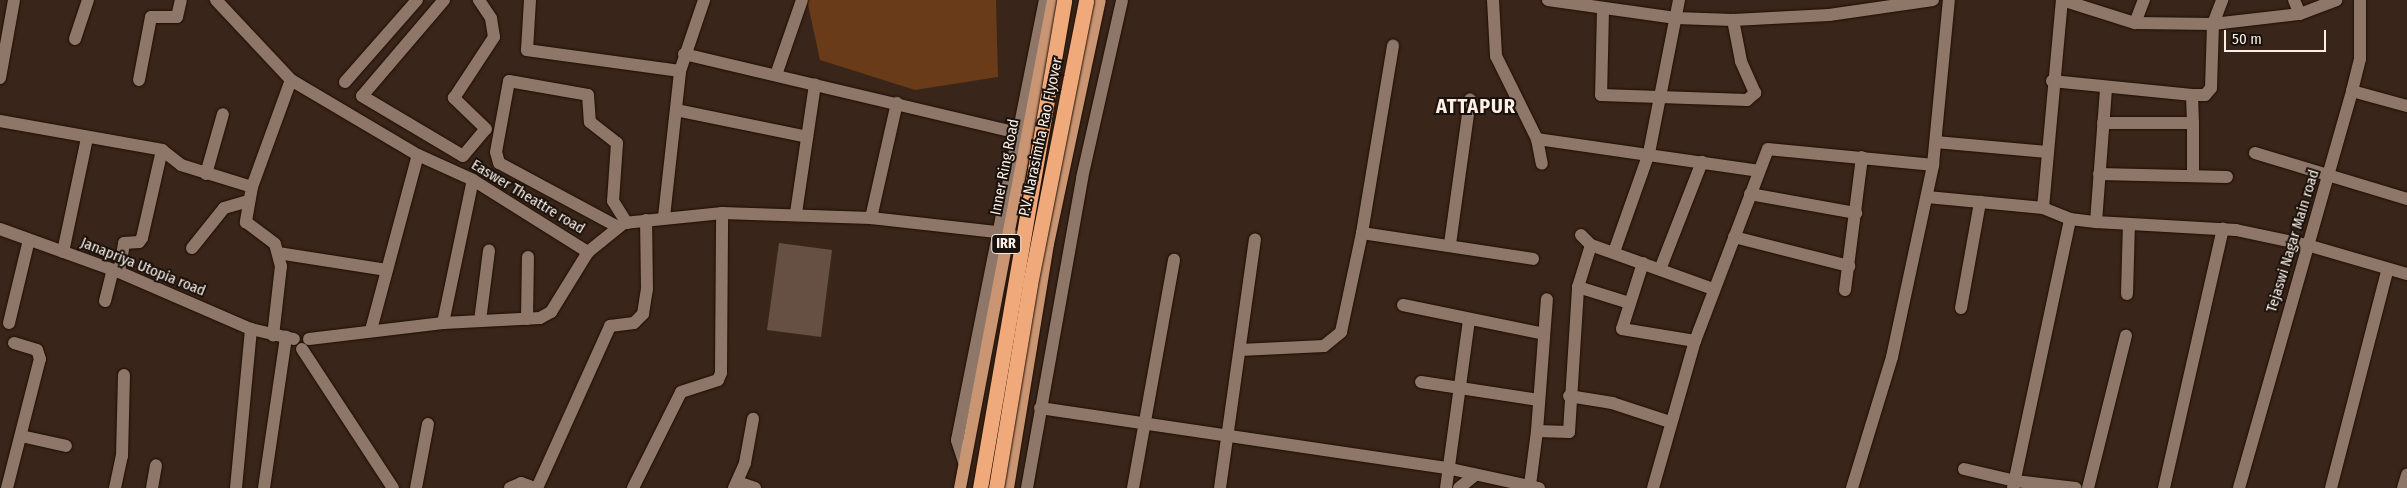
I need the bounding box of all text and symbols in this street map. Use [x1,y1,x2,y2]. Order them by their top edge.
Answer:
scale bar [2227,20,2330,52]
text: 50 m [2232,30,2262,48]
street label: P.V. Narasimha Rao Flyover [1015,56,1067,218]
district label: ATTAPUR [1435,94,1517,118]
street label: Inner Ring Road [987,117,1023,217]
street label: Easwer Theattre road [468,156,588,238]
street label: Tejaswi Nagar Main road [2263,167,2323,315]
road number: IRR [991,232,1021,255]
street label: Janapriya Utopia road [78,234,208,300]

